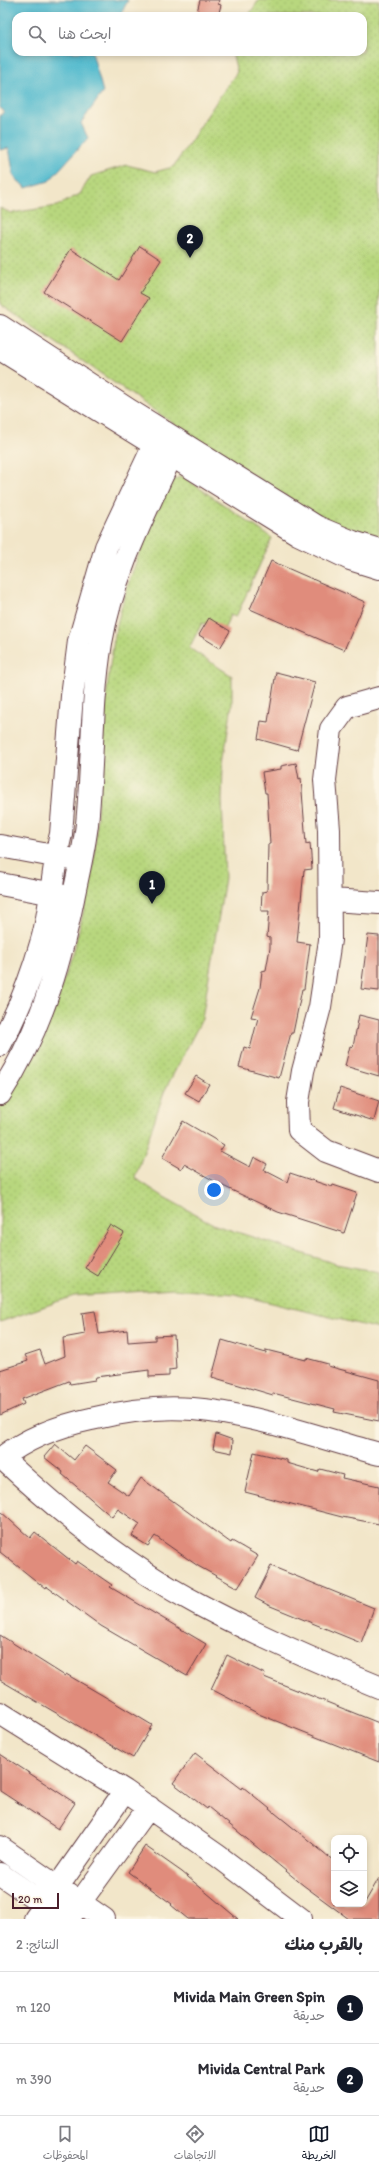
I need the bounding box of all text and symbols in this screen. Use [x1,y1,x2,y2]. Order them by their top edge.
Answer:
search box [12,12,367,56]
icon: search [26,23,48,45]
text: ابحث هنا [58,25,112,43]
pin: 2 [177,225,203,258]
pin: 1 [139,871,165,904]
your location [204,1180,224,1200]
map controls [331,1835,367,1907]
button: locate [331,1835,367,1871]
button: layers [331,1871,367,1907]
scale bar [12,1891,59,1910]
text: 20 m [18,1893,42,1906]
text: بالقرب منك [285,1934,363,1954]
text: النتائج: 2 [16,1937,59,1952]
text: Mivida Main Green Spin [173,1988,325,2006]
text: 120 m [16,2000,51,2015]
text: 1 [347,2000,353,2015]
text: حديقة [293,2008,325,2023]
text: Mivida Central Park [198,2060,325,2078]
text: 390 m [16,2072,52,2087]
text: 2 [347,2072,353,2087]
text: حديقة [293,2080,325,2095]
tab: المحفوظات [43,2123,88,2165]
tab: الاتجاهات [174,2123,216,2165]
tab: الخريطة [302,2123,336,2165]

